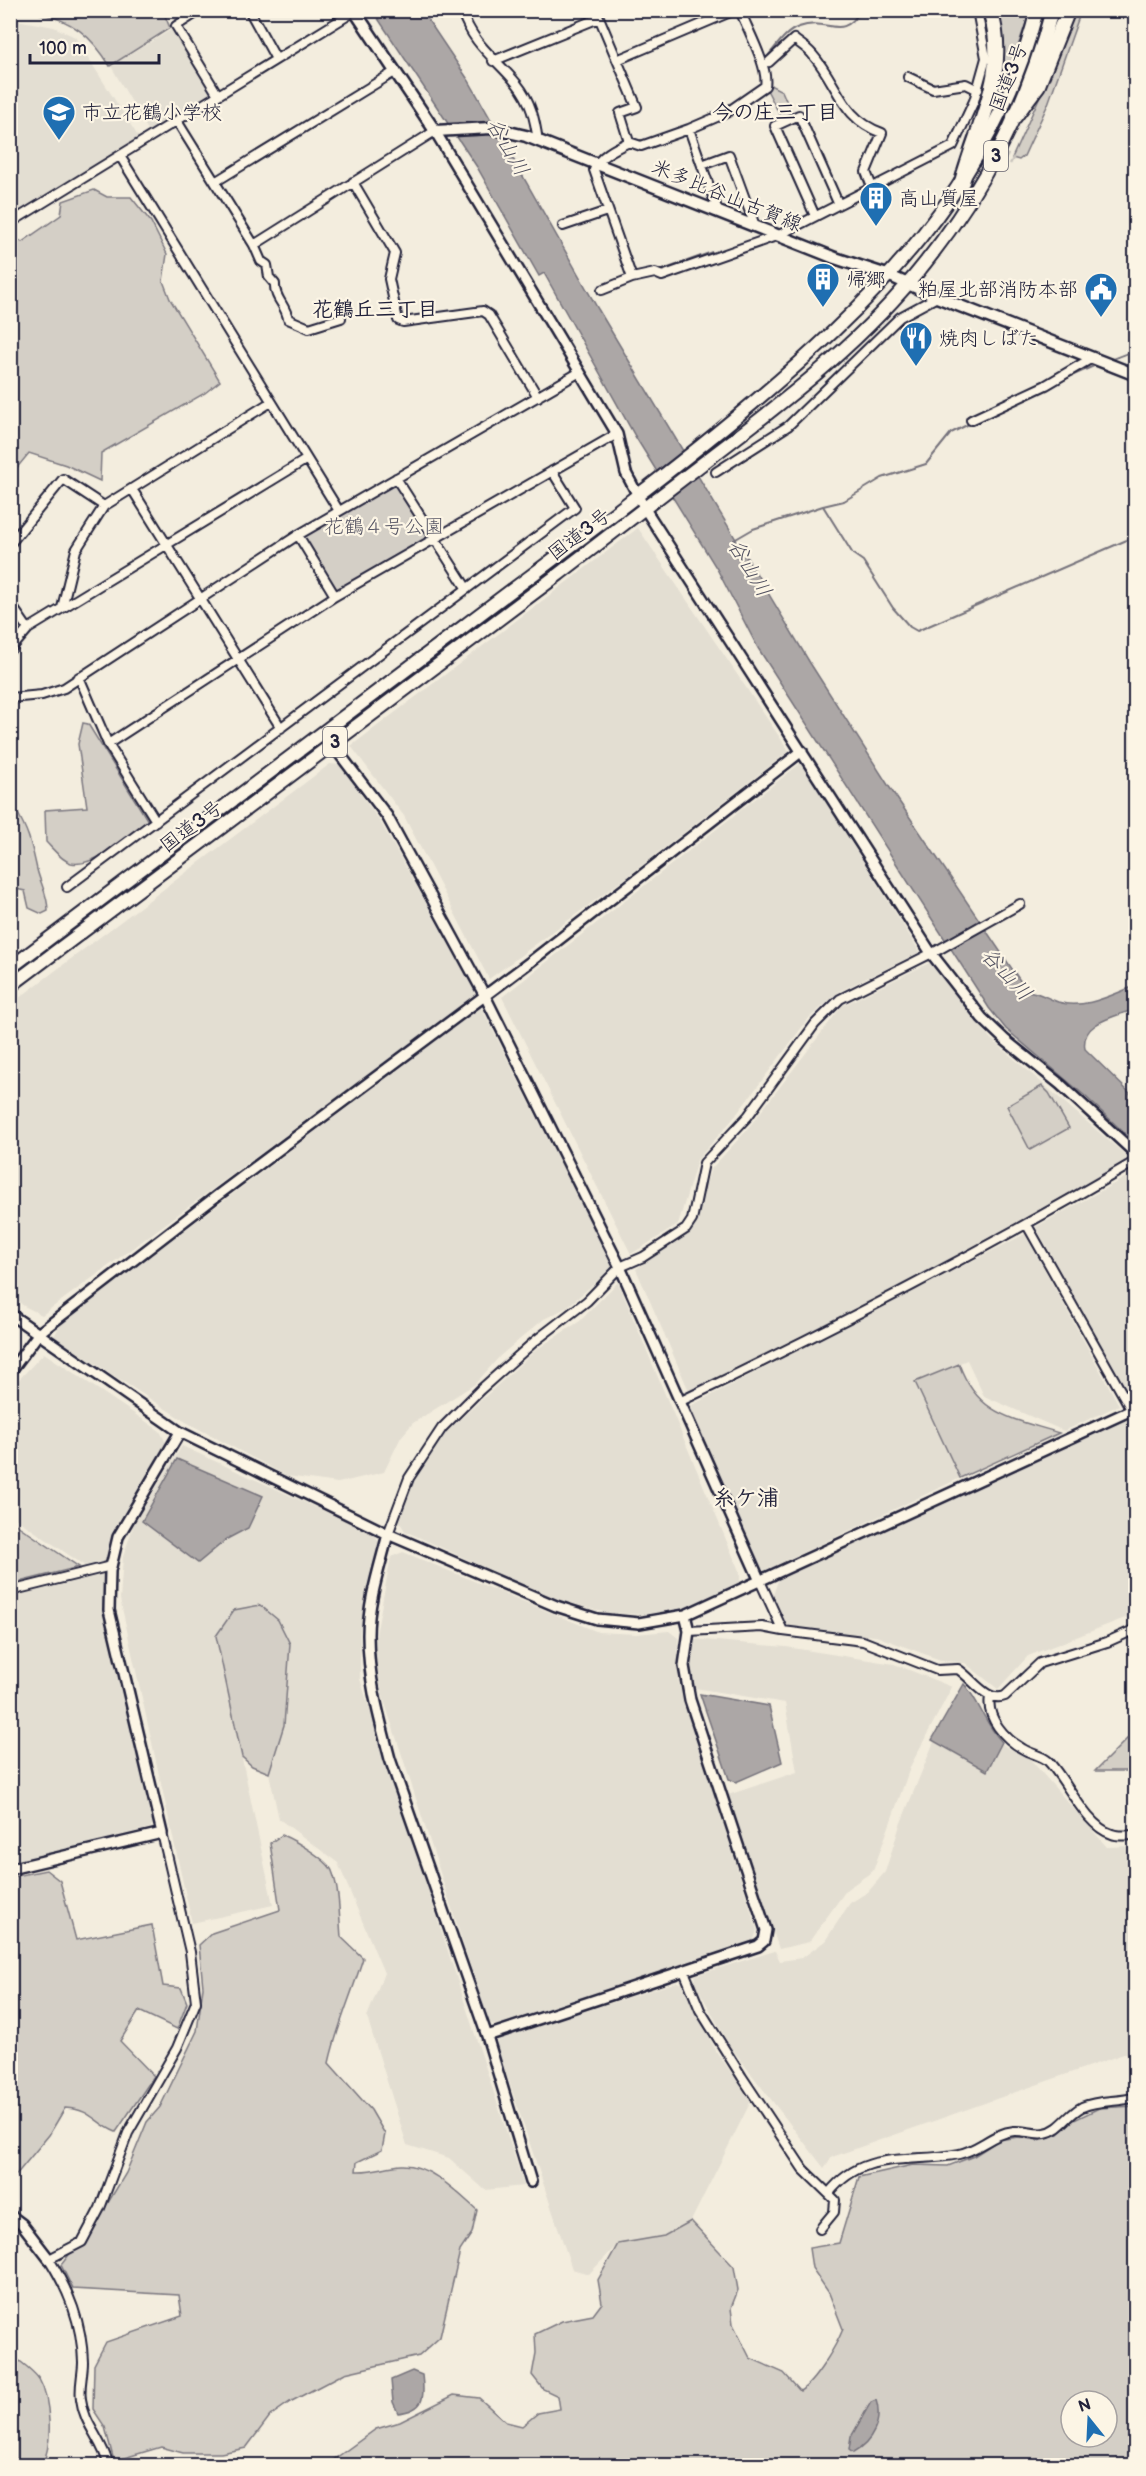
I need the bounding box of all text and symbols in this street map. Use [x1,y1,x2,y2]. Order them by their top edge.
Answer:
scale bar [30,27,159,65]
text: 100 m [39,38,87,59]
street label: 国道3号 [985,39,1033,115]
school or university icon: 市立花鶴小学校 [41,94,77,141]
district label: 今の庄三丁目 [712,100,838,125]
place label: 市立花鶴小学校 [82,101,222,125]
water label: 谷山川 [481,114,534,181]
road number: 3 [984,141,1008,171]
street label: 米多比谷山古賀線 [648,155,805,237]
building icon: 高山質屋 [858,180,894,227]
place label: 高山質屋 [899,187,979,211]
building icon: 帰郷 [805,261,841,308]
place label: 帰郷 [846,268,886,292]
public building icon: 粕屋北部消防本部 [1083,271,1119,318]
place label: 粕屋北部消防本部 [918,278,1078,302]
district label: 花鶴丘三丁目 [312,297,438,322]
restaurant icon: 焼肉しばた [898,320,934,367]
place label: 焼肉しばた [939,327,1039,351]
street label: 国道3号 [544,503,616,566]
park label: 花鶴４号公園 [324,515,444,539]
water label: 谷山川 [723,535,777,602]
road number: 3 [323,727,347,757]
street label: 国道3号 [156,795,228,858]
water label: 谷山川 [976,943,1037,1006]
district label: 糸ケ浦 [713,1485,779,1512]
north arrow [1059,2389,1119,2449]
text: N [1076,2395,1093,2417]

